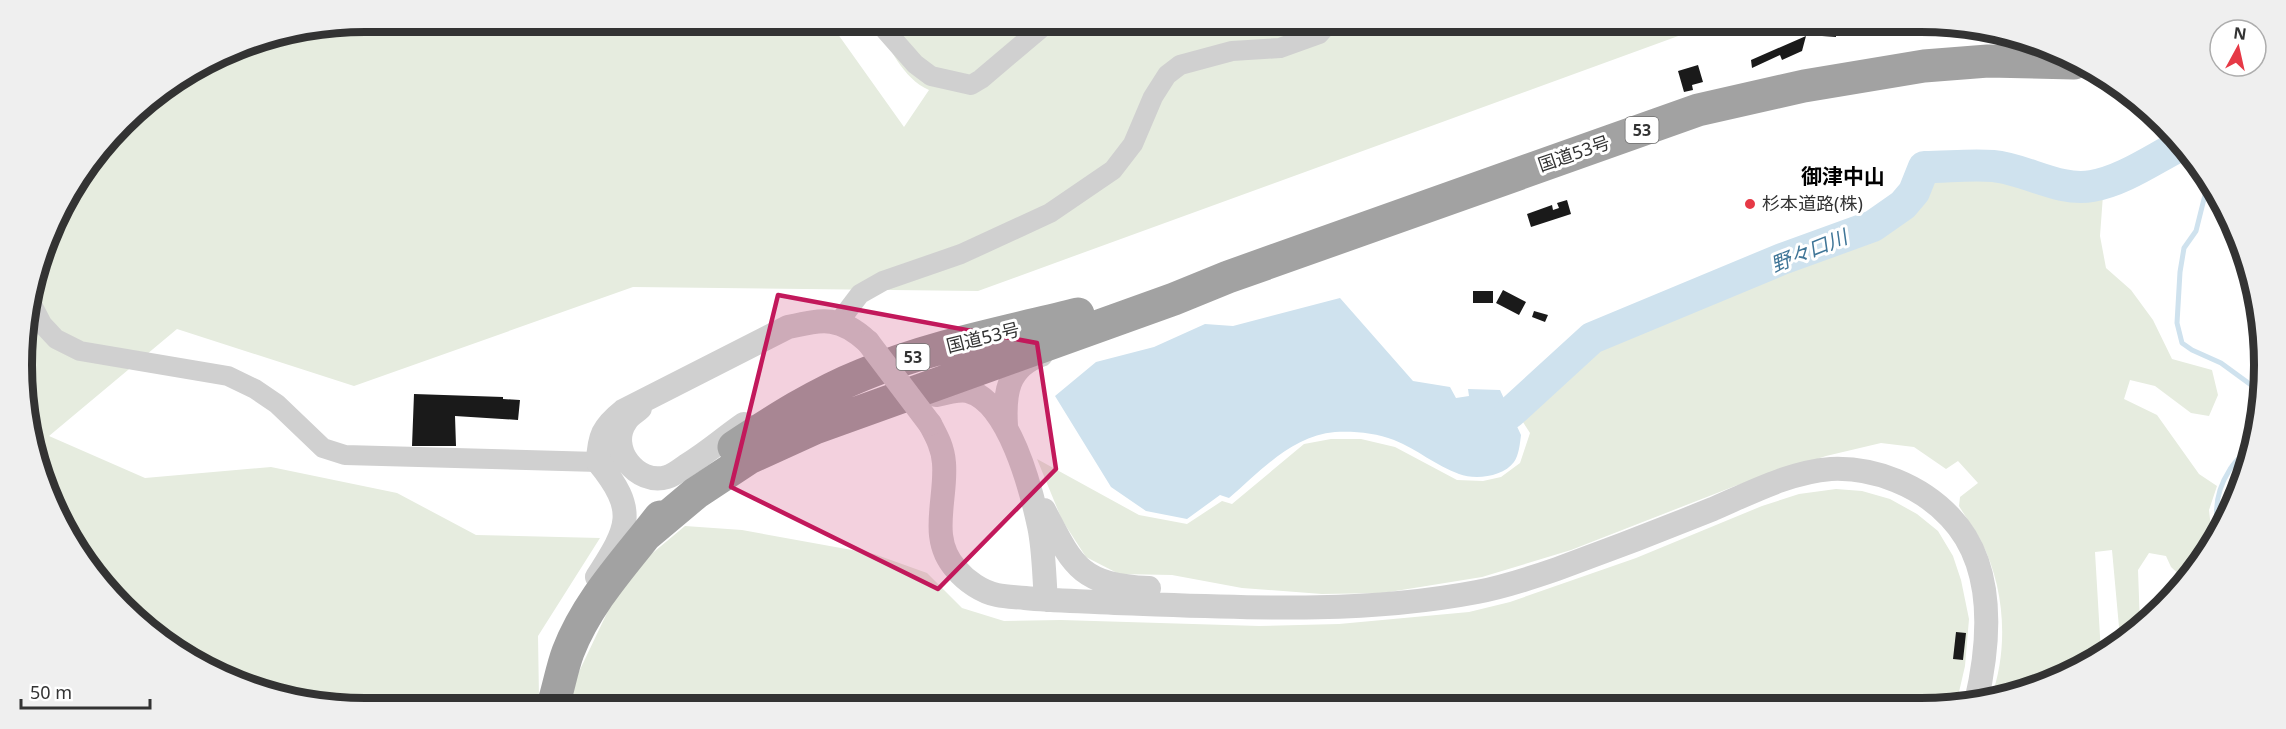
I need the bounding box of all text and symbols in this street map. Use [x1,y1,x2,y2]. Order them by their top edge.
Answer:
north arrow [2208,18,2268,78]
text: N [2232,21,2248,45]
road number: 53 [1626,117,1658,143]
street label: 国道53号 [1535,130,1613,177]
district label: 御津中山 [1801,162,1885,190]
place label: 杉本道路(株) [1762,191,1863,215]
marker: 杉本道路(株) [1743,197,1757,211]
water label: 野々口川 [1767,222,1853,278]
street label: 国道53号 [944,316,1022,358]
road number: 53 [896,344,930,370]
scale bar [21,672,150,710]
text: 50 m [30,680,72,704]

